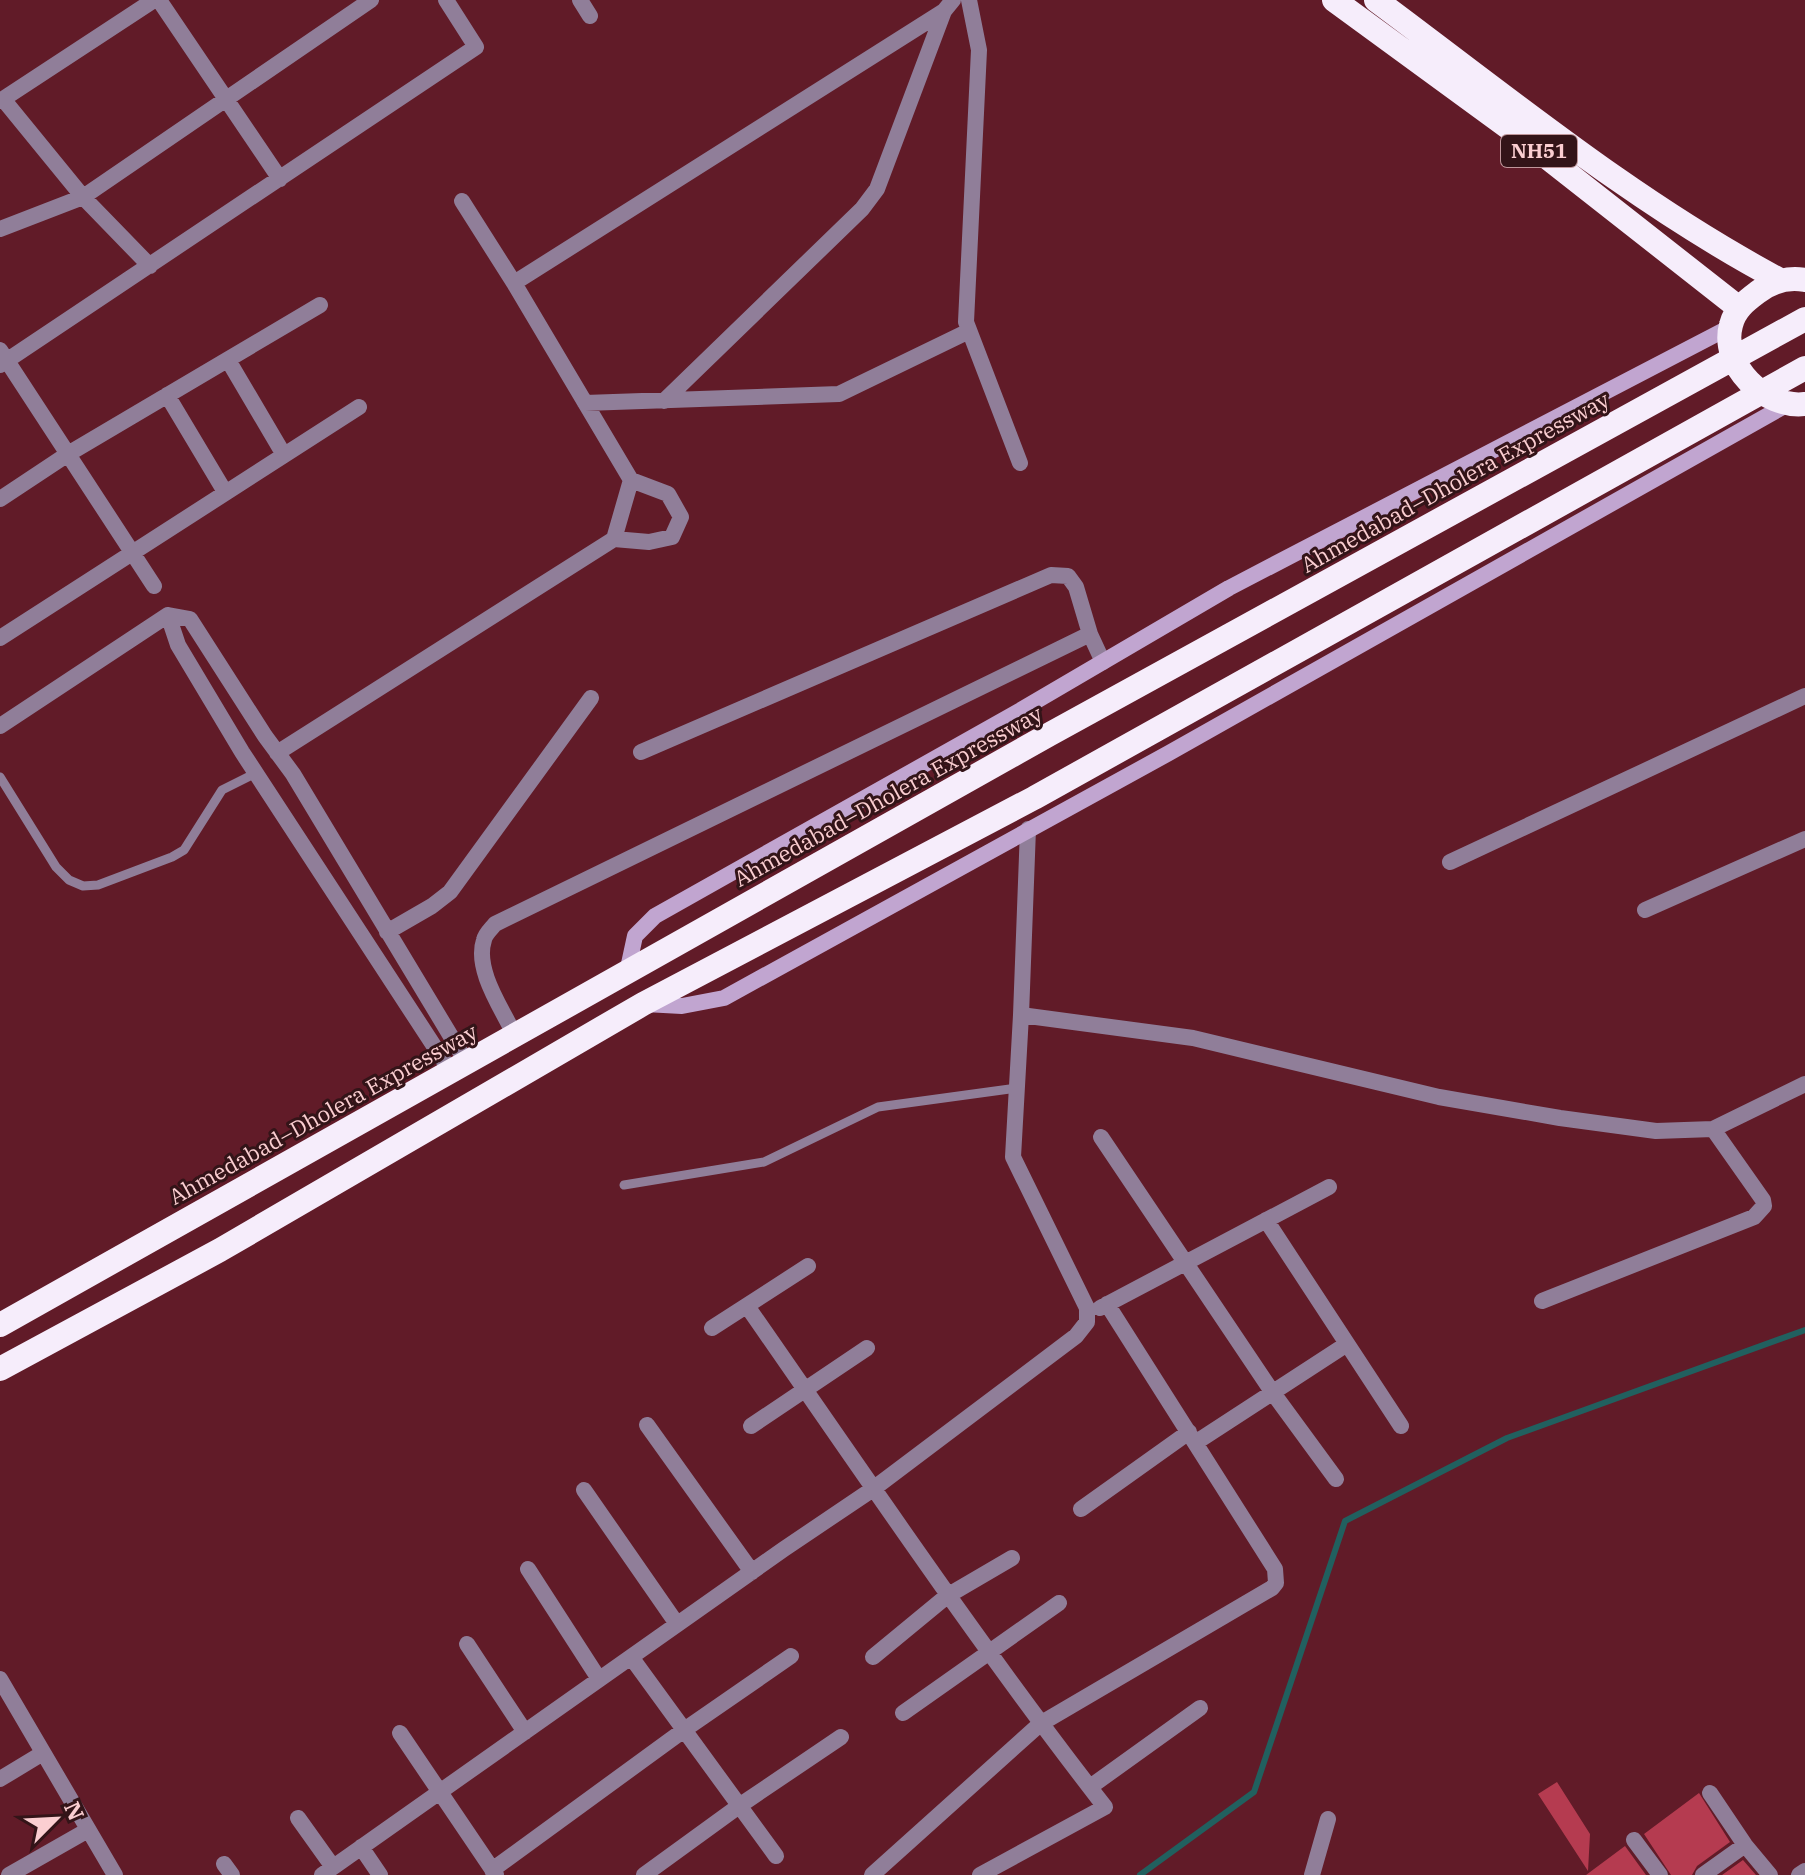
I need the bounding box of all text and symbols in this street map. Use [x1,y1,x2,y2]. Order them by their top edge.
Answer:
road number: NH51 [1501,135,1577,167]
street label: Ahmedabad–Dholera Expressway [1295,384,1614,579]
street label: Ahmedabad–Dholera Expressway [728,698,1047,893]
street label: Ahmedabad–Dholera Expressway [163,1016,482,1211]
north arrow [16,1779,96,1859]
text: N [58,1797,92,1825]

